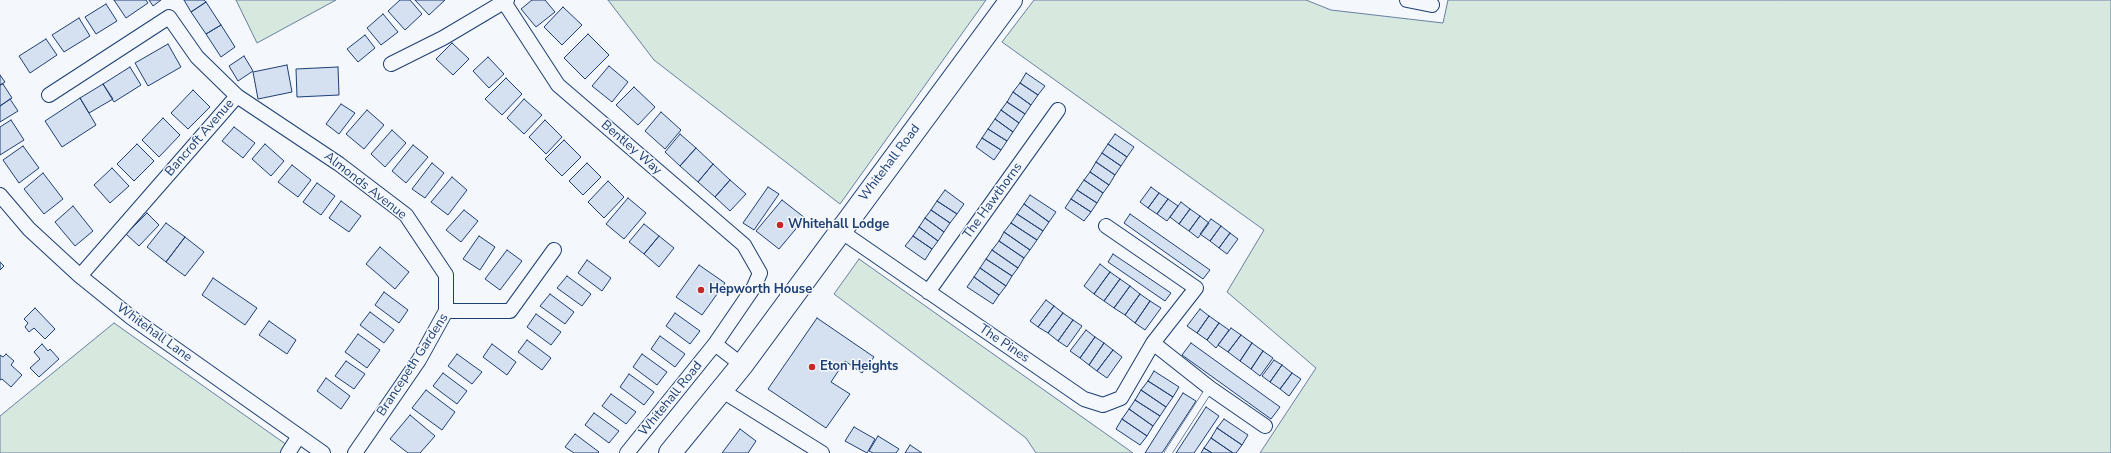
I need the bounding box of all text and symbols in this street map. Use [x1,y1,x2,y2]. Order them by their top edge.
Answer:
street label: Bancroft Avenue [162,96,238,180]
street label: Bentley Way [597,117,665,179]
street label: Whitehall Road [856,122,924,204]
street label: Almonds Avenue [321,149,409,223]
street label: The Hawthorns [960,160,1026,242]
place label: Whitehall Lodge [788,217,889,233]
marker: Whitehall Lodge [775,220,785,230]
place label: Hepworth House [709,282,812,298]
marker: Hepworth House [696,285,706,295]
street label: Whitehall Lane [113,300,195,366]
street label: Brancepeth Gardens [374,311,452,419]
street label: The Pines [976,322,1032,366]
street label: Whitehall Road [636,358,706,440]
place label: Eton Heights [820,359,898,375]
marker: Eton Heights [807,362,817,372]

